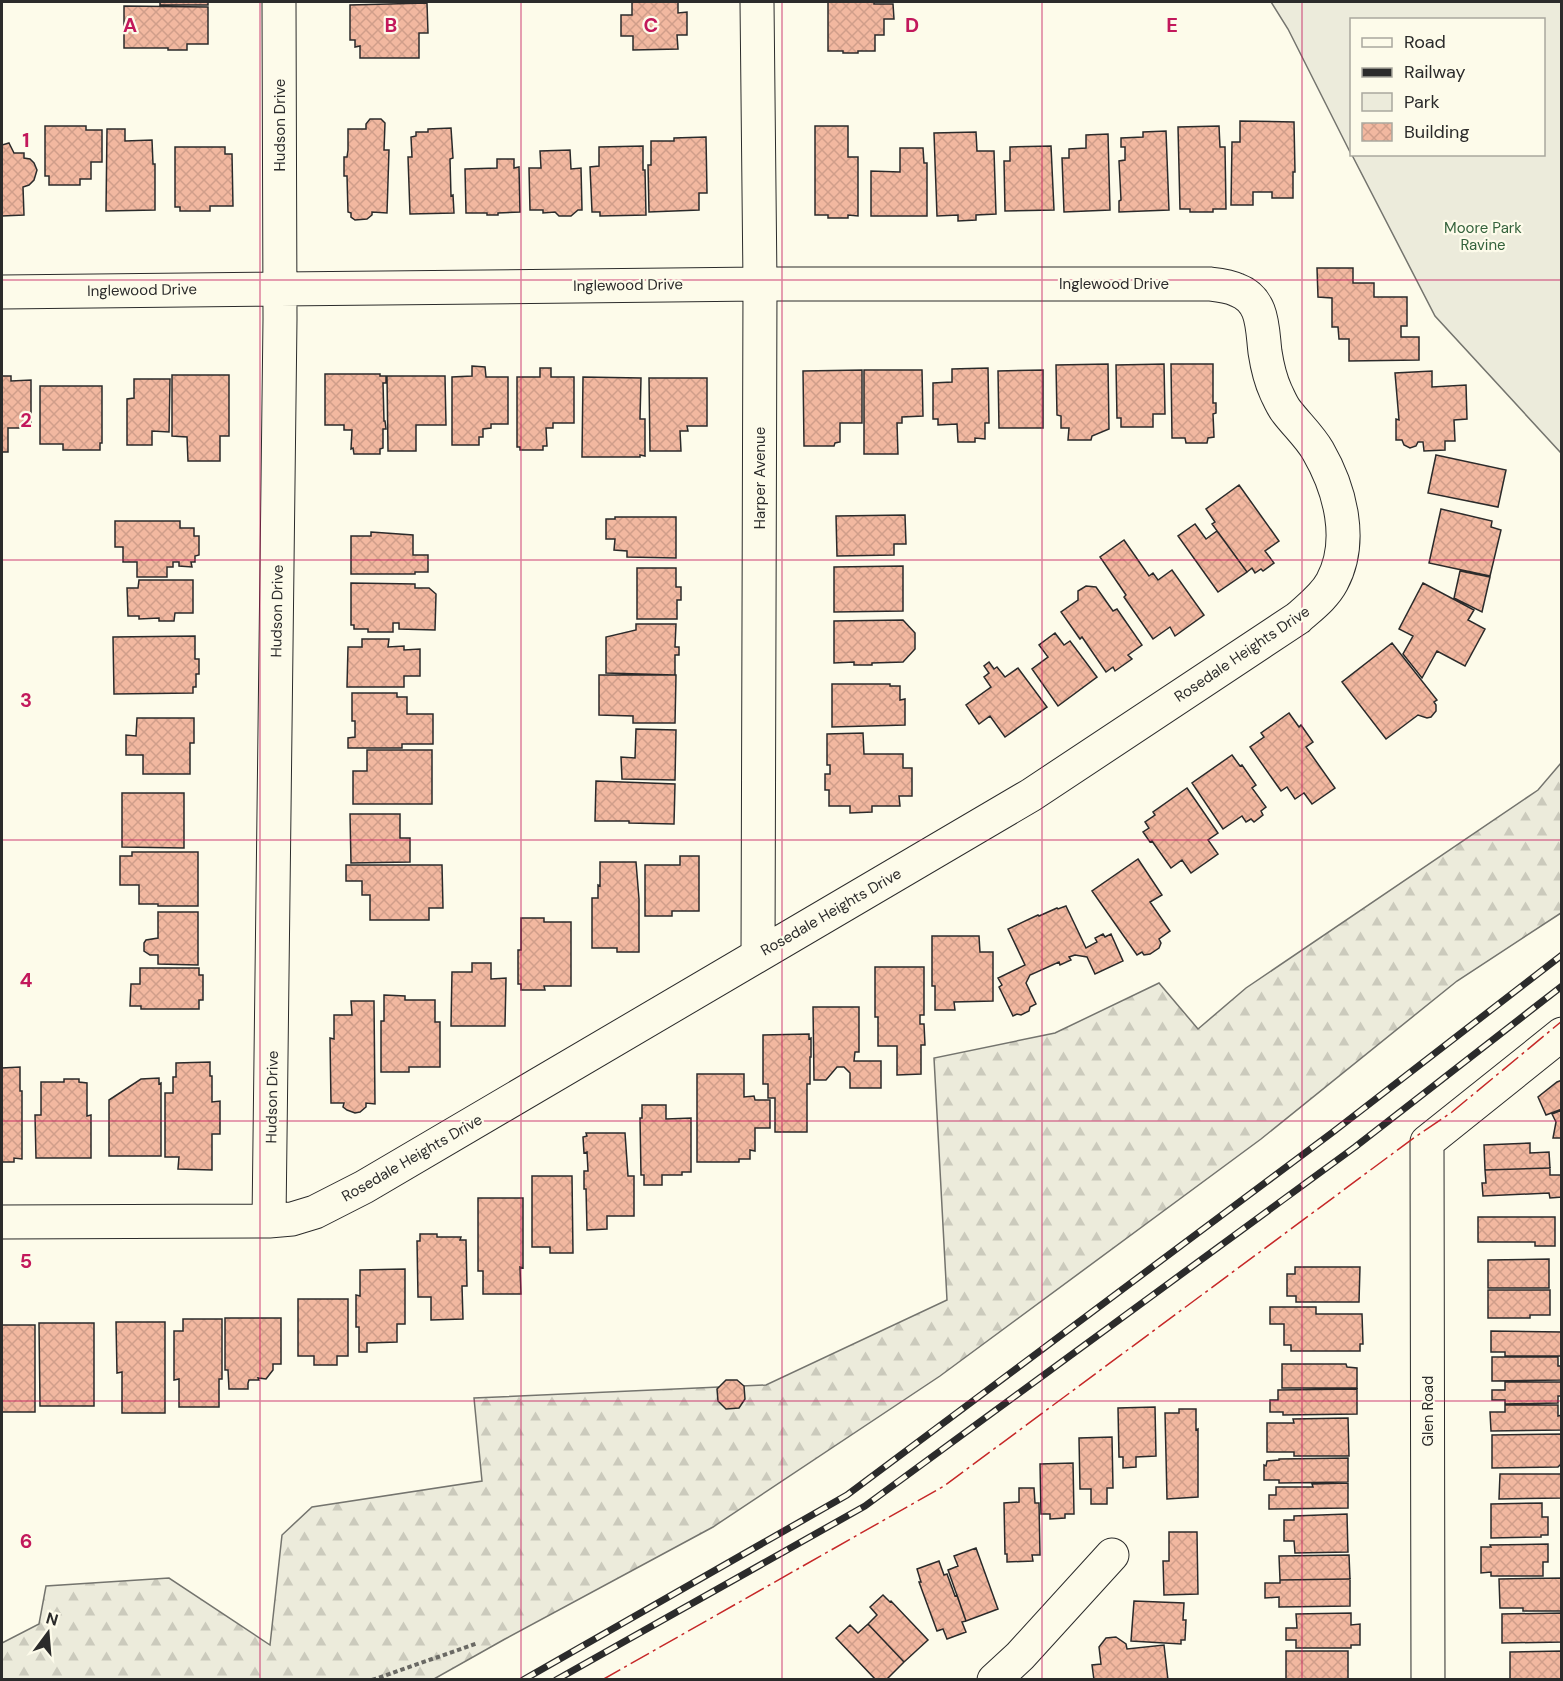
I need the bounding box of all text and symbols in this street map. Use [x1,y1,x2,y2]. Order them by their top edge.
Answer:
text: A [123,12,137,38]
text: B [385,12,397,38]
text: C [644,12,658,38]
text: D [905,12,919,38]
text: E [1166,12,1178,38]
legend [1350,18,1545,156]
text: Road [1404,30,1446,54]
text: Railway [1404,60,1466,84]
street label: Hudson Drive [270,79,290,171]
text: Park [1404,90,1440,114]
text: Building [1404,120,1469,144]
text: 1 [22,127,30,153]
park label: Moore Park Ravine [1444,218,1522,255]
street label: Inglewood Drive [573,274,683,296]
street label: Inglewood Drive [1059,274,1169,294]
street label: Inglewood Drive [87,279,197,301]
text: 2 [20,407,32,433]
street label: Harper Avenue [750,427,770,529]
street label: Hudson Drive [266,564,288,658]
street label: Rosedale Heights Drive [1170,601,1314,707]
text: 3 [20,687,32,713]
street label: Rosedale Heights Drive [757,864,905,960]
text: 4 [20,967,33,993]
street label: Hudson Drive [261,1050,283,1144]
street label: Rosedale Heights Drive [338,1110,486,1206]
text: 5 [20,1248,32,1274]
street label: Glen Road [1418,1376,1438,1446]
text: 6 [20,1528,32,1554]
north arrow [18,1603,78,1663]
text: N [43,1607,61,1631]

